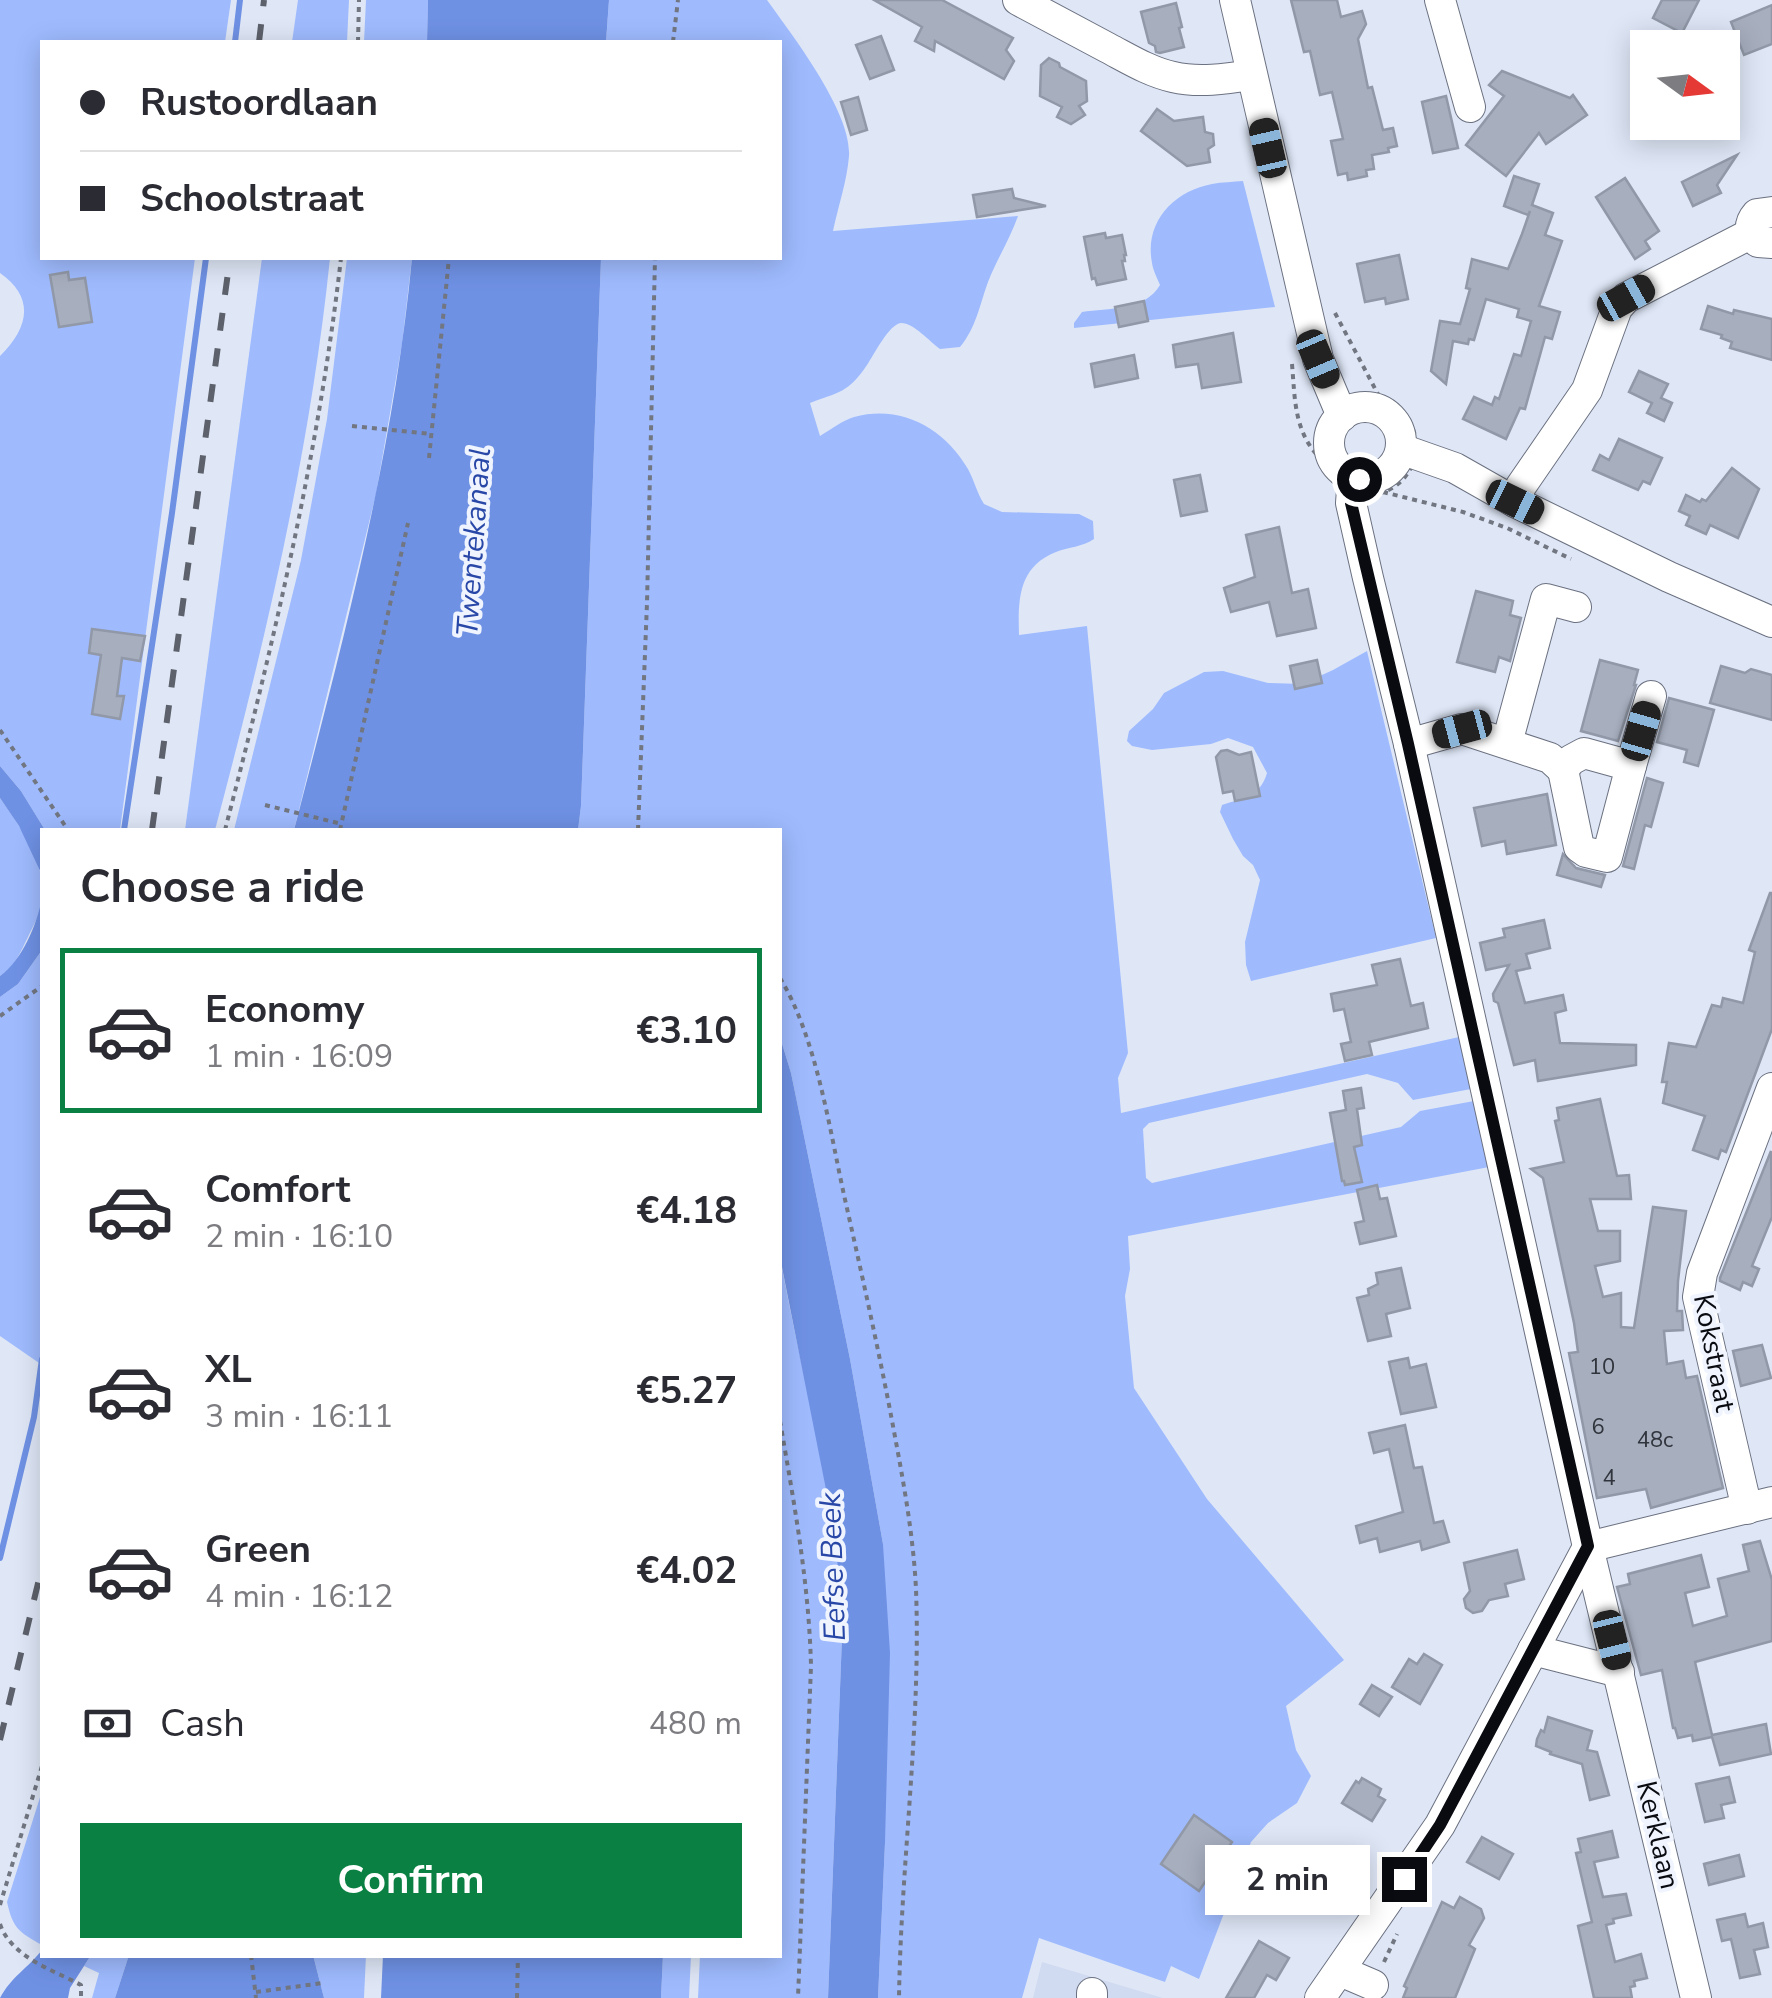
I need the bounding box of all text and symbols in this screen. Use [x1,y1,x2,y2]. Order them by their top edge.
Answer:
north arrow [1630,30,1740,140]
map controls [1630,30,1740,140]
text: Rustoordlaan [140,77,378,128]
car [1247,115,1289,181]
text: Schoolstraat [140,173,364,224]
car [1592,270,1660,326]
car [1292,326,1344,392]
water label: Twentekanaal [447,446,501,638]
route start [1337,457,1382,502]
car [1481,475,1549,529]
car [1618,698,1664,764]
car [1429,707,1495,751]
text: Choose a ride [80,857,365,918]
text: Economy [205,984,364,1035]
icon: car [85,986,175,1076]
text: €3.10 [636,1005,737,1056]
text: 1 min · 16:09 [205,1035,393,1078]
text: Comfort [205,1164,350,1215]
icon: car [85,1166,175,1256]
text: €4.18 [636,1185,737,1236]
text: 2 min · 16:10 [205,1215,393,1258]
street label: Kokstraat [1684,1291,1744,1415]
text: XL [205,1344,252,1395]
icon: car [85,1346,175,1436]
house number: 10 [1589,1352,1615,1382]
text: €5.27 [636,1365,737,1416]
text: 3 min · 16:11 [205,1395,393,1438]
house number: 6 [1591,1412,1605,1442]
house number: 48c [1637,1425,1673,1455]
house number: 4 [1602,1463,1616,1493]
water label: Eefse Beek [810,1491,856,1642]
text: Green [205,1524,311,1575]
icon: car [85,1526,175,1616]
text: €4.02 [636,1545,737,1596]
text: 4 min · 16:12 [205,1575,393,1618]
car [1590,1607,1634,1673]
icon: cash [80,1696,135,1751]
text: Cash [160,1698,245,1749]
text: 480 m [649,1702,742,1745]
street label: Kerklaan [1627,1777,1689,1893]
button: Confirm [80,1823,742,1938]
callout: 2 min [1204,1844,1369,1914]
route end [1382,1857,1427,1902]
text: 2 min [1246,1858,1329,1901]

